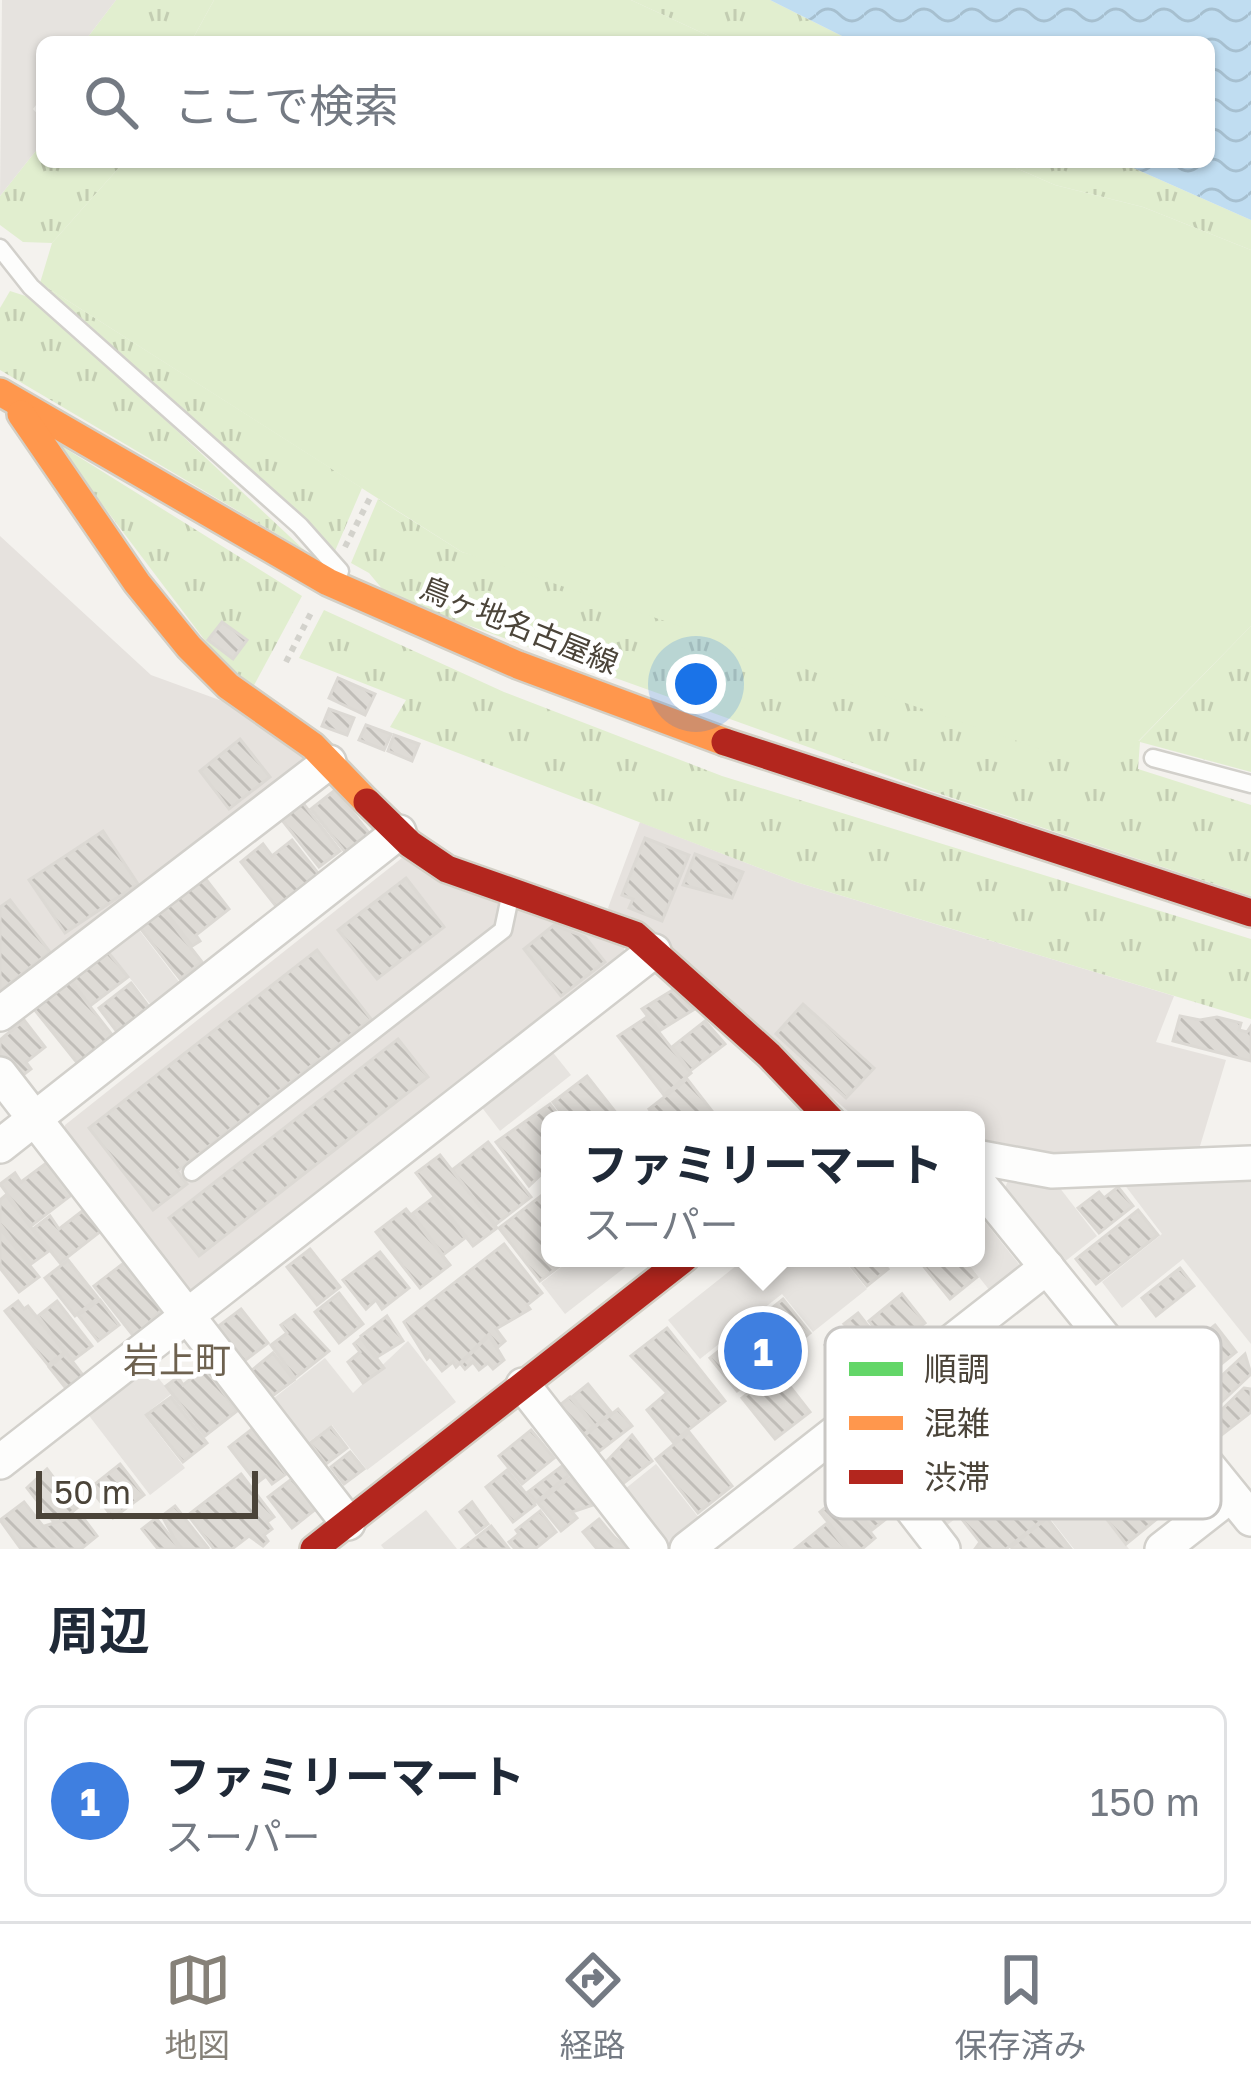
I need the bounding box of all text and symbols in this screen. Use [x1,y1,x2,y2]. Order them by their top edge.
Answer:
search box [36,36,1215,168]
icon: search [78,69,144,135]
text: ここで検索 [174,78,399,132]
street label: 鳥ヶ地名古屋線 [415,569,623,681]
your location [666,654,726,714]
popup [541,1111,985,1267]
text: ファミリーマート [583,1137,943,1191]
text: スーパー [583,1201,739,1248]
pin: 1 [724,1306,802,1396]
legend [825,1327,1221,1519]
district label: 岩上町 [123,1338,231,1381]
text: 順調 [924,1349,990,1388]
text: 混雑 [924,1403,990,1442]
text: 渋滞 [924,1457,990,1496]
scale bar [36,1465,258,1518]
text: 50 m [54,1472,131,1511]
text: 周辺 [48,1599,150,1660]
text: ファミリーマート [165,1749,525,1803]
text: 1 [80,1778,100,1825]
text: 150 m [1090,1778,1200,1825]
text: スーパー [165,1813,321,1860]
tab: 地図 [165,1947,231,2067]
tab: 経路 [560,1947,626,2067]
tab: 保存済み [955,1947,1087,2067]

